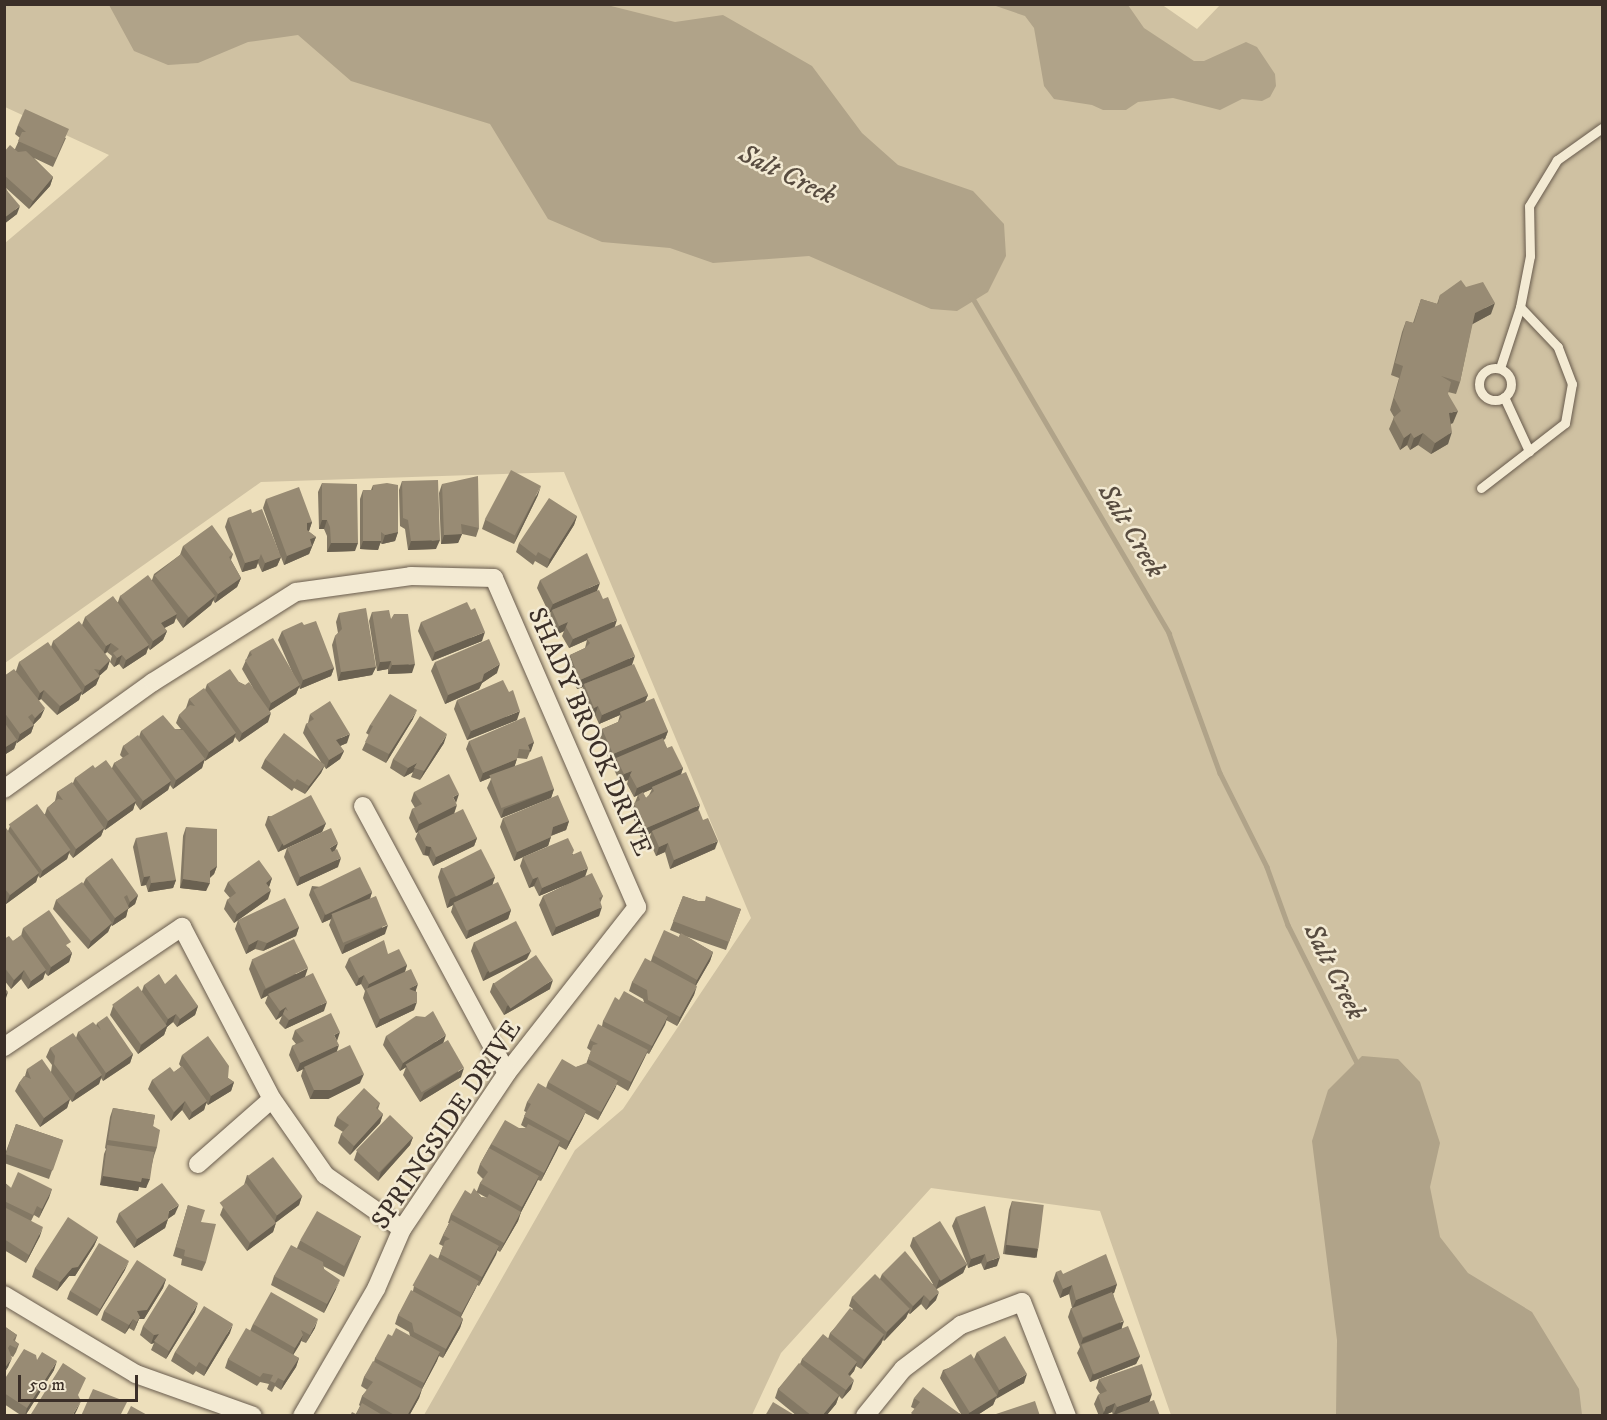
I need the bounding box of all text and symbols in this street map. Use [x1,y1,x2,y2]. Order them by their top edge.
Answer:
water label: Salt Creek [733,138,841,212]
water label: Salt Creek [1090,478,1172,584]
street label: SHADY BROOK DRIVE [520,603,658,861]
water label: Salt Creek [1296,918,1372,1026]
street label: SPRINGSIDE DRIVE [365,1015,529,1235]
scale bar [21,1363,141,1401]
text: 50 m [29,1374,65,1396]

